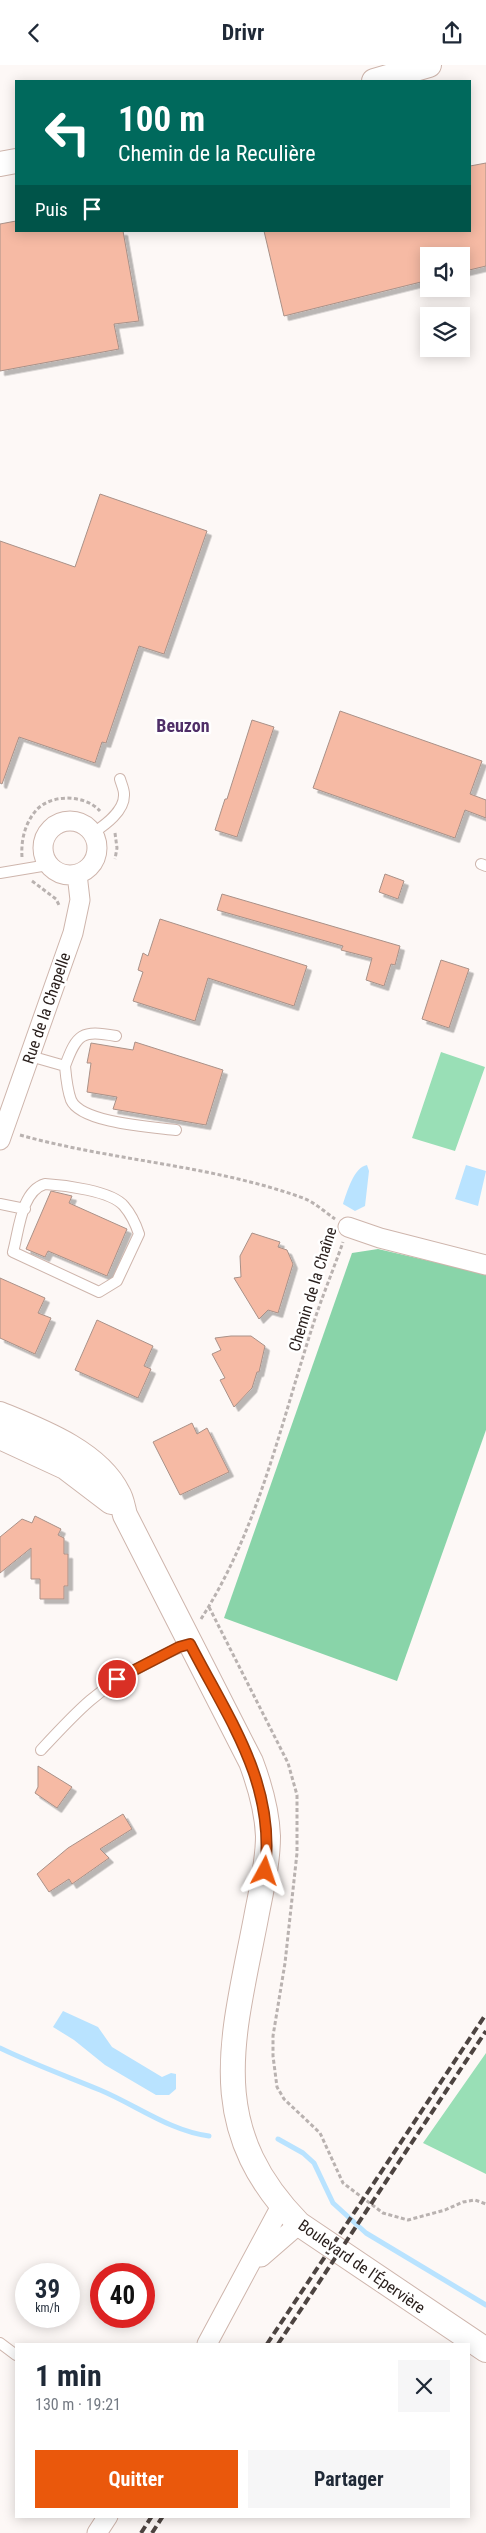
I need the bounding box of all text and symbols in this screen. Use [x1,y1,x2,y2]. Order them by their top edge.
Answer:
icon: back [20,19,48,47]
icon: share [438,19,466,47]
text: Drivr [222,20,264,45]
text: 100 m [118,99,205,140]
icon: left [35,100,100,165]
text: Chemin de la Reculière [118,141,316,166]
icon: arrive [78,195,106,223]
text: Puis [35,198,68,221]
map controls [420,247,470,357]
button: sound [420,247,470,297]
button: layers [420,307,470,357]
district label: Beuzon [156,715,210,736]
street label: Rue de la Chapelle [19,950,74,1066]
street label: Chemin de la Chaîne [285,1225,340,1354]
pin [96,1658,138,1700]
icon: arrive [103,1665,131,1693]
position arrow [238,1844,290,1896]
street label: Boulevard de l'Épervière [295,2215,429,2317]
speed limit sign: 40 [90,2263,155,2328]
text: 39 [35,2275,60,2304]
text: km/h [35,2301,60,2315]
text: 1 min [35,2358,102,2393]
button: close [398,2360,450,2412]
text: 130 m · 19:21 [35,2395,121,2414]
button: Quitter [35,2450,238,2508]
button: Partager [248,2450,450,2508]

